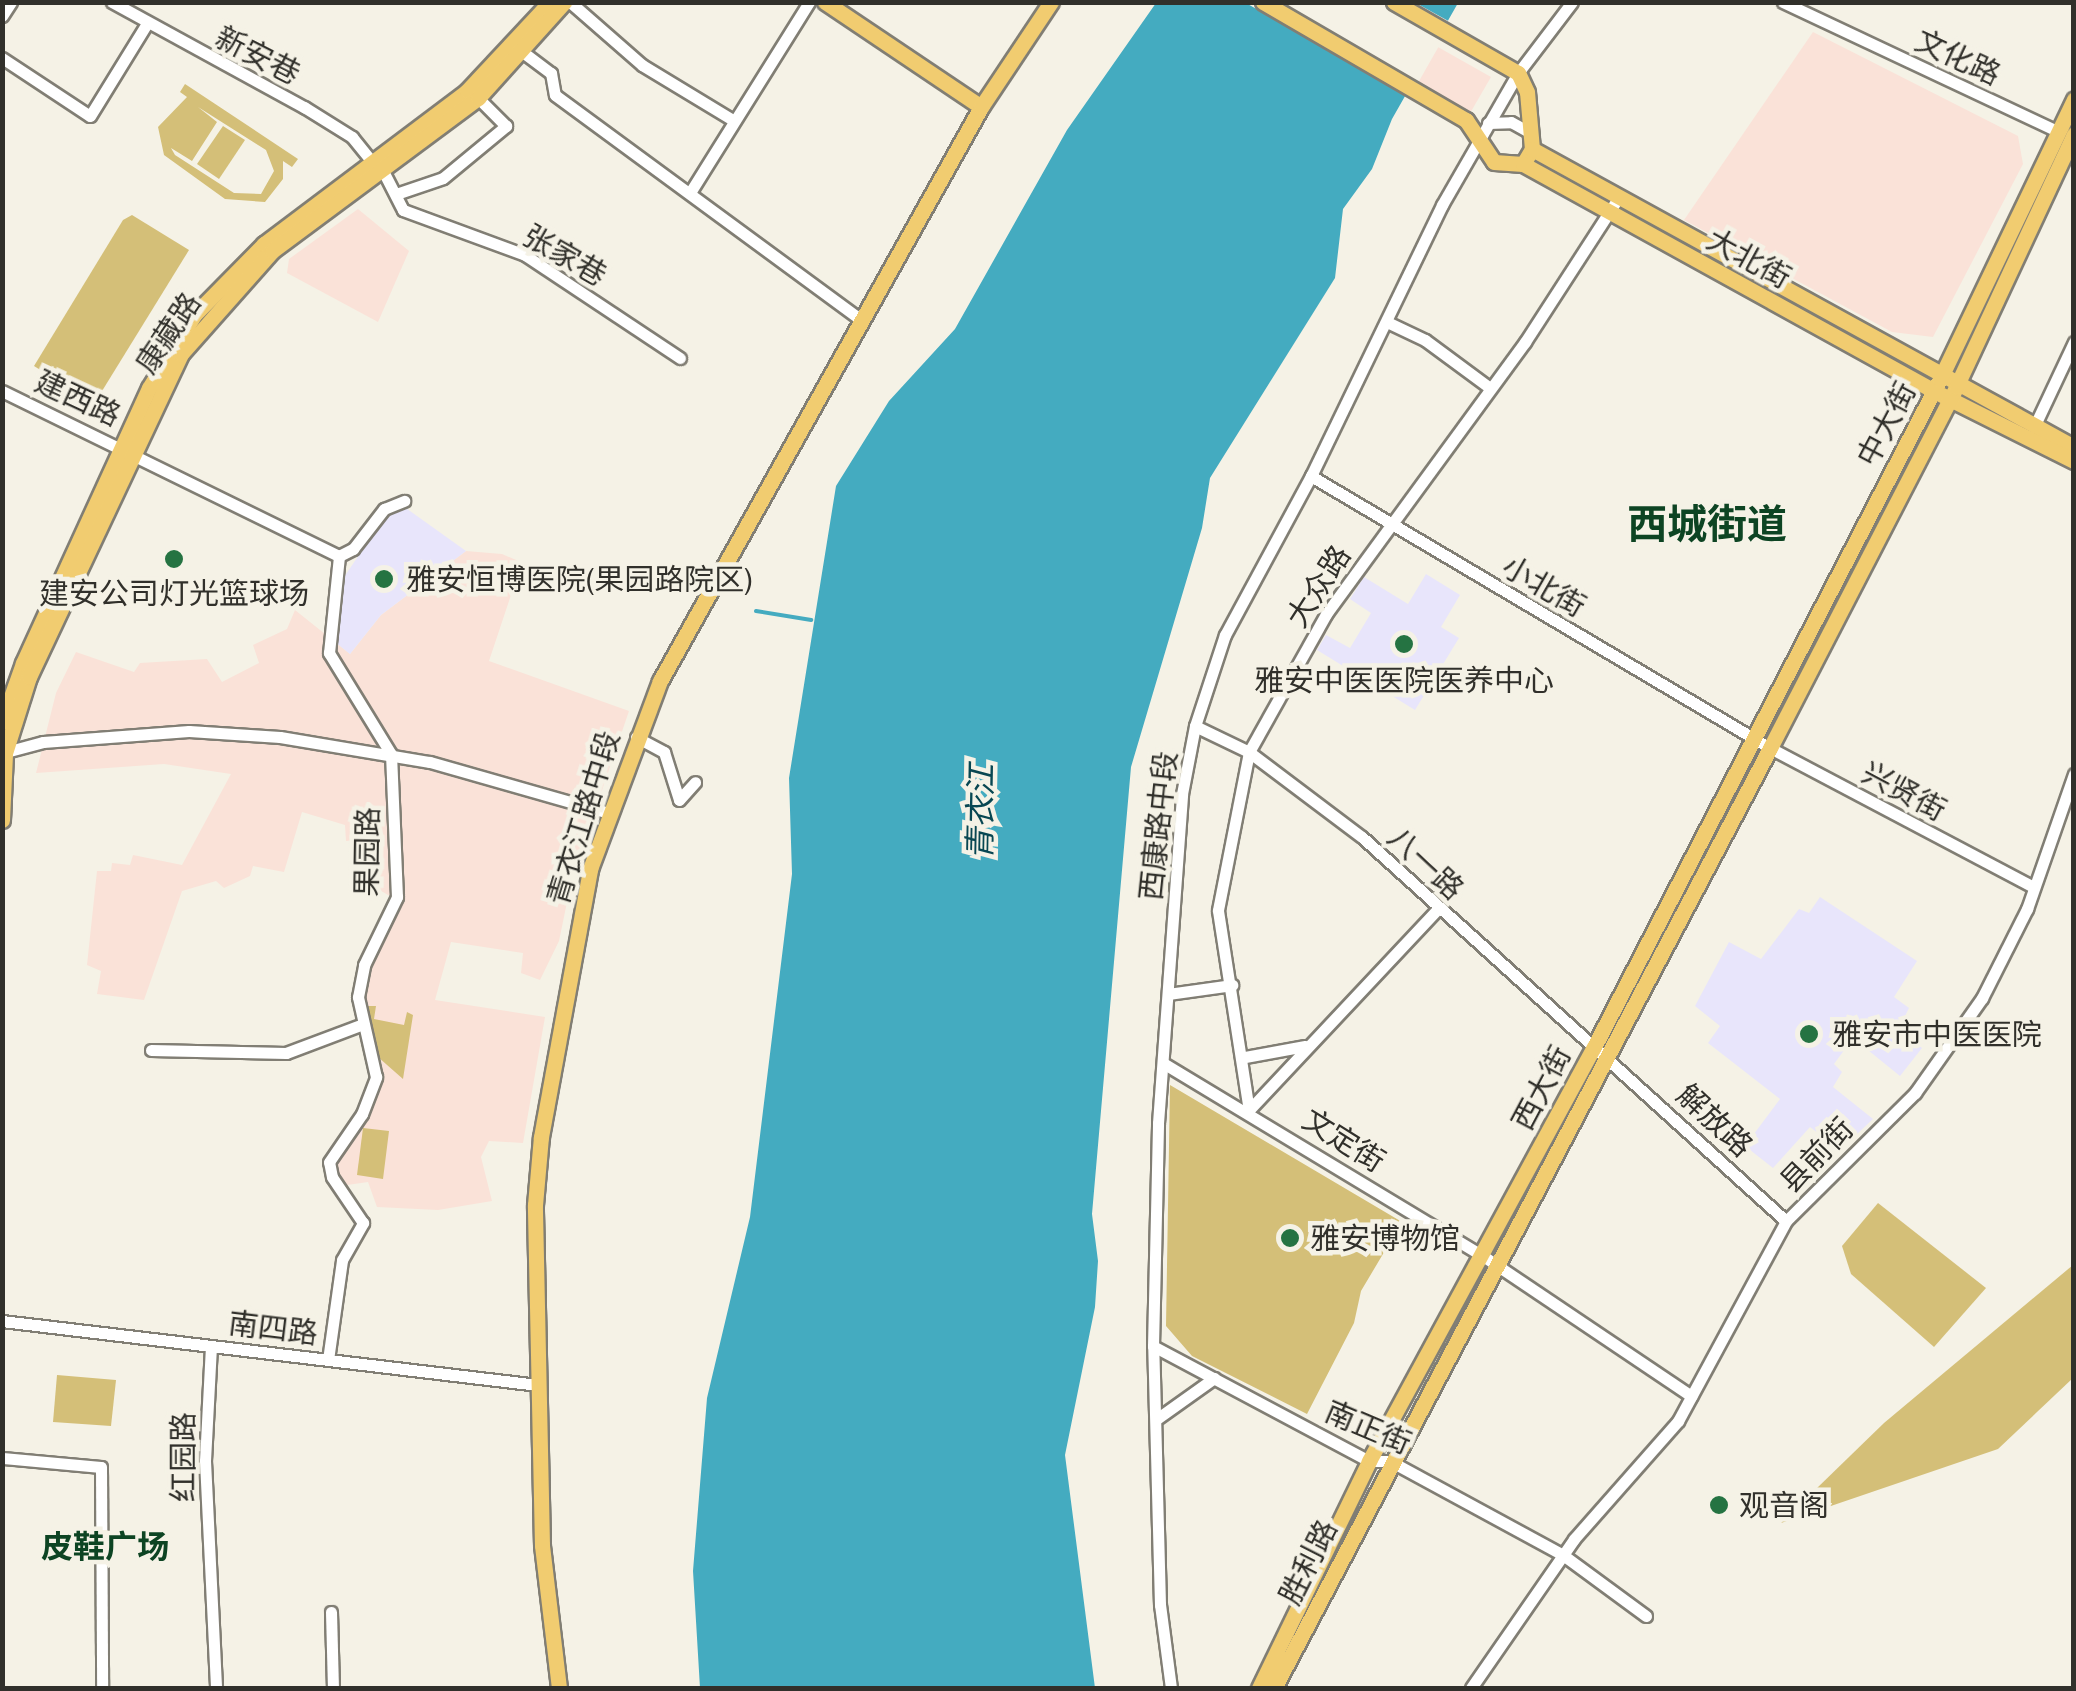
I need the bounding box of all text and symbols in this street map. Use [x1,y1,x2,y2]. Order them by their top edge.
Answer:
street label: 新安巷 [210,19,306,91]
street label: 文化路 [1910,22,2006,92]
street label: 张家巷 [517,217,613,293]
street label: 大北街 [1701,220,1797,296]
street label: 康藏路 [128,286,208,380]
street label: 建西路 [30,363,126,433]
street label: 中大街 [1849,376,1923,472]
district label: 西城街道 [1627,500,1787,548]
street label: 大众路 [1278,538,1358,634]
marker: 建安公司灯光篮球场 [163,548,185,570]
street label: 小北街 [1496,548,1592,624]
place label: 雅安恒博医院(果园路院区) [406,561,752,597]
marker: 雅安恒博医院(果园路院区) [371,566,397,592]
place label: 建安公司灯光篮球场 [39,575,309,611]
marker: 雅安中医医院医养中心 [1391,631,1417,657]
place label: 雅安中医医院医养中心 [1254,662,1554,698]
street label: 青衣江路中段 [539,727,627,909]
street label: 西康路中段 [1132,750,1184,902]
street label: 兴贤街 [1856,754,1952,828]
water label: 青衣江 [961,764,1001,860]
street label: 果园路 [348,807,386,897]
street label: 八一路 [1381,819,1471,907]
place label: 雅安市中医医院 [1832,1016,2042,1052]
marker: 雅安市中医医院 [1796,1021,1822,1047]
street label: 西大街 [1504,1040,1578,1136]
street label: 解放路 [1670,1076,1760,1164]
street label: 文定街 [1296,1101,1392,1179]
street label: 县前街 [1772,1110,1860,1200]
place label: 雅安博物馆 [1310,1220,1460,1256]
marker: 雅安博物馆 [1279,1227,1301,1249]
street label: 南四路 [226,1305,320,1351]
street label: 南正街 [1320,1393,1416,1461]
street label: 红园路 [165,1412,201,1502]
place label: 观音阁 [1739,1487,1829,1523]
marker: 观音阁 [1708,1494,1730,1516]
street label: 胜利路 [1272,1514,1344,1610]
district label: 皮鞋广场 [41,1528,169,1566]

